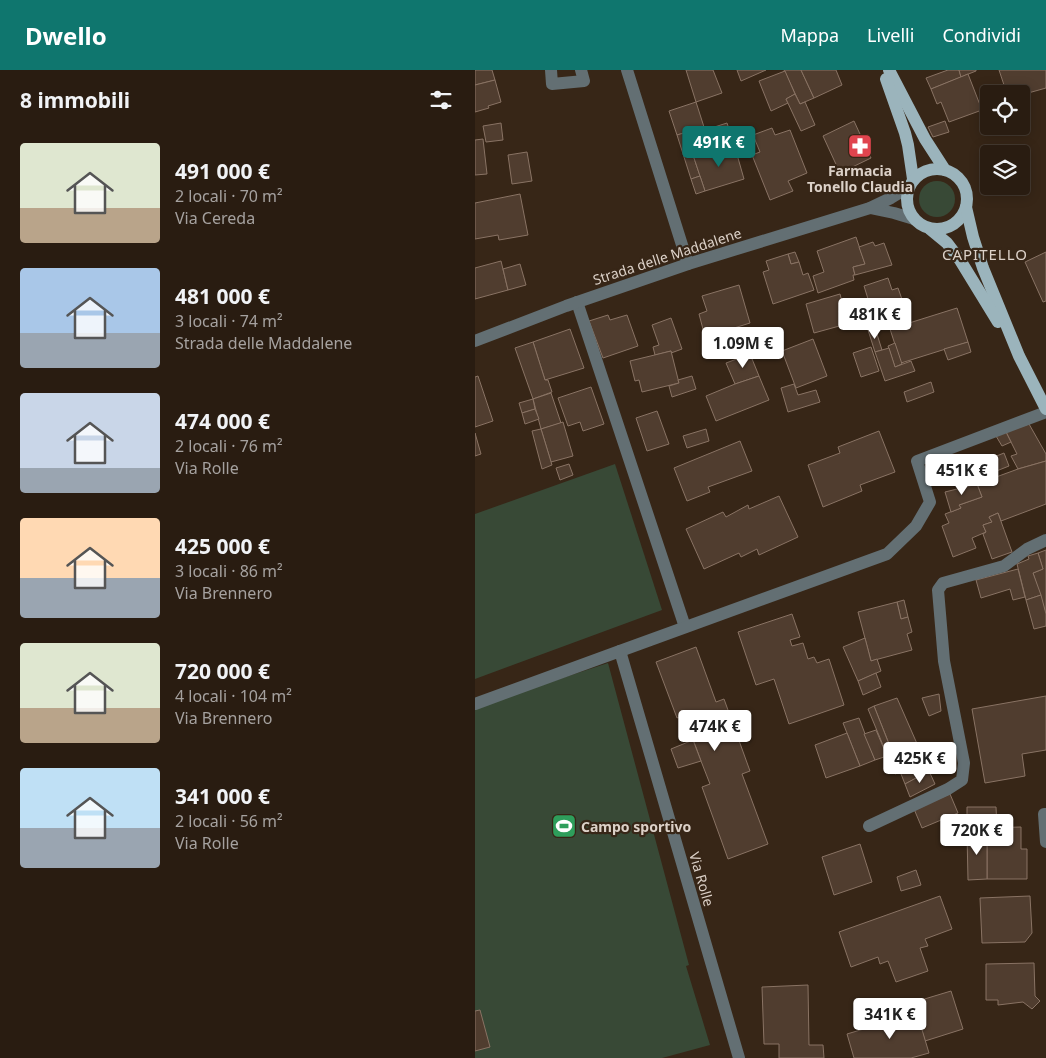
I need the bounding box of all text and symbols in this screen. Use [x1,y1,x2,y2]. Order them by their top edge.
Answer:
text: Dwello [25,19,107,52]
text: Mappa [780,23,839,47]
text: Livelli [867,23,914,47]
text: Condividi [942,23,1021,47]
map controls [980,85,1030,195]
button: locate [980,85,1030,135]
text: 8 immobili [20,86,130,114]
icon: filters [427,86,455,114]
pin: 491K € [678,126,760,168]
text: 491K € [693,131,745,153]
pharmacy icon: Farmacia Tonello Claudia [847,133,873,159]
button: layers [980,145,1030,195]
text: 491 000 € [175,157,270,185]
place label: Farmacia Tonello Claudia [807,161,913,196]
icon: home [60,163,120,223]
text: 2 locali · 70 m² [175,185,283,207]
text: Via Cereda [175,207,255,229]
street label: Strada delle Maddalene [590,223,744,289]
district label: CAPITELLO [942,244,1028,264]
text: 481 000 € [175,282,270,310]
icon: home [60,288,120,348]
pin: 481K € [834,298,916,340]
text: 481K € [849,303,901,325]
text: 3 locali · 74 m² [175,310,283,332]
pin: 1.09M € [697,326,789,369]
text: Strada delle Maddalene [175,332,352,354]
text: 1.09M € [713,332,773,354]
text: 474 000 € [175,407,270,435]
icon: home [60,413,120,473]
text: 2 locali · 76 m² [175,435,283,457]
pin: 451K € [921,454,1003,496]
text: Via Rolle [175,457,239,479]
text: 451K € [936,459,988,481]
text: 425 000 € [175,532,270,560]
icon: home [60,538,120,598]
text: 3 locali · 86 m² [175,560,283,582]
text: Via Brennero [175,582,272,604]
text: 720 000 € [175,657,270,685]
icon: home [60,663,120,723]
text: 4 locali · 104 m² [175,685,292,707]
text: Via Brennero [175,707,272,729]
pin: 474K € [674,710,756,752]
text: 474K € [689,715,741,737]
pin: 425K € [879,742,961,784]
text: 425K € [894,747,946,769]
text: 341 000 € [175,782,270,810]
icon: home [60,788,120,848]
text: 2 locali · 56 m² [175,810,283,832]
sports icon: Campo sportivo [551,813,577,839]
pin: 720K € [936,814,1018,856]
place label: Campo sportivo [581,817,691,836]
text: 720K € [951,819,1003,841]
text: Via Rolle [175,832,239,854]
street label: Via Rolle [685,850,719,909]
pin: 341K € [849,998,931,1040]
text: 341K € [864,1003,916,1025]

